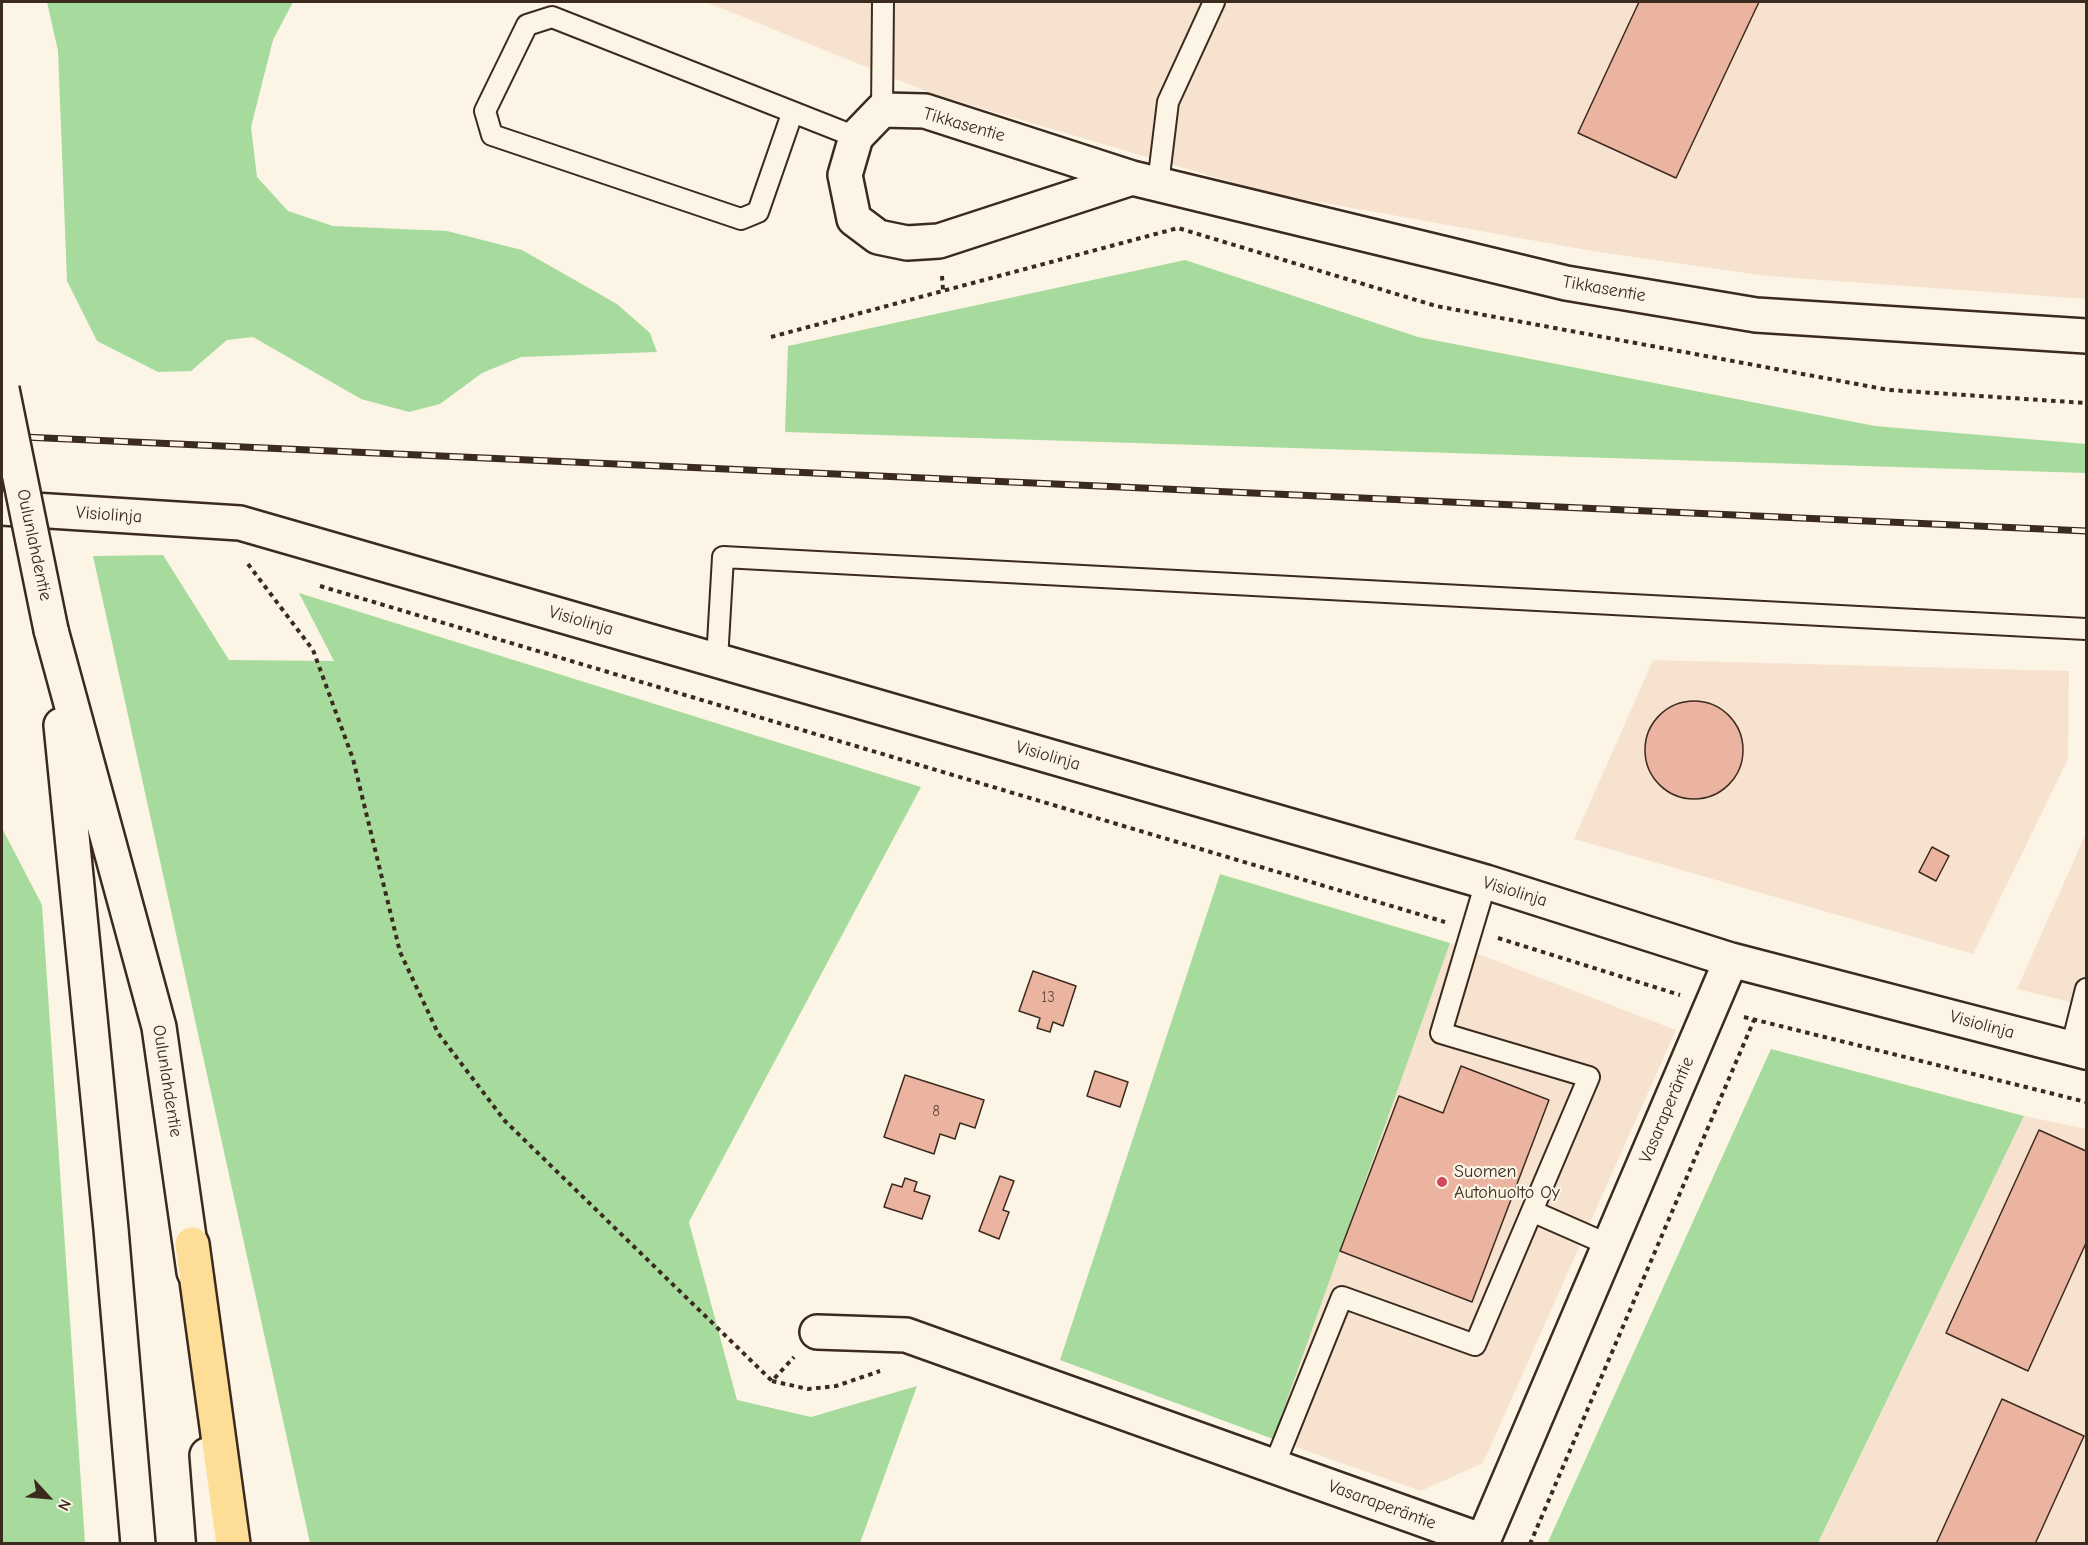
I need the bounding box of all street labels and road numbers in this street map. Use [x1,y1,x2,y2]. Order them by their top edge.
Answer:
street label: Tikkasentie [920,103,1008,147]
street label: Tikkasentie [1561,271,1647,307]
street label: Oulunlahdentie [12,487,56,603]
street label: Visiolinja [75,502,143,528]
street label: Visiolinja [546,601,616,641]
street label: Visiolinja [1013,736,1083,776]
street label: Visiolinja [1480,872,1550,912]
street label: Visiolinja [1947,1006,2017,1044]
street label: Oulunlahdentie [147,1023,187,1139]
street label: Vasaraperäntie [1635,1054,1699,1166]
street label: Vasaraperäntie [1325,1475,1439,1535]

